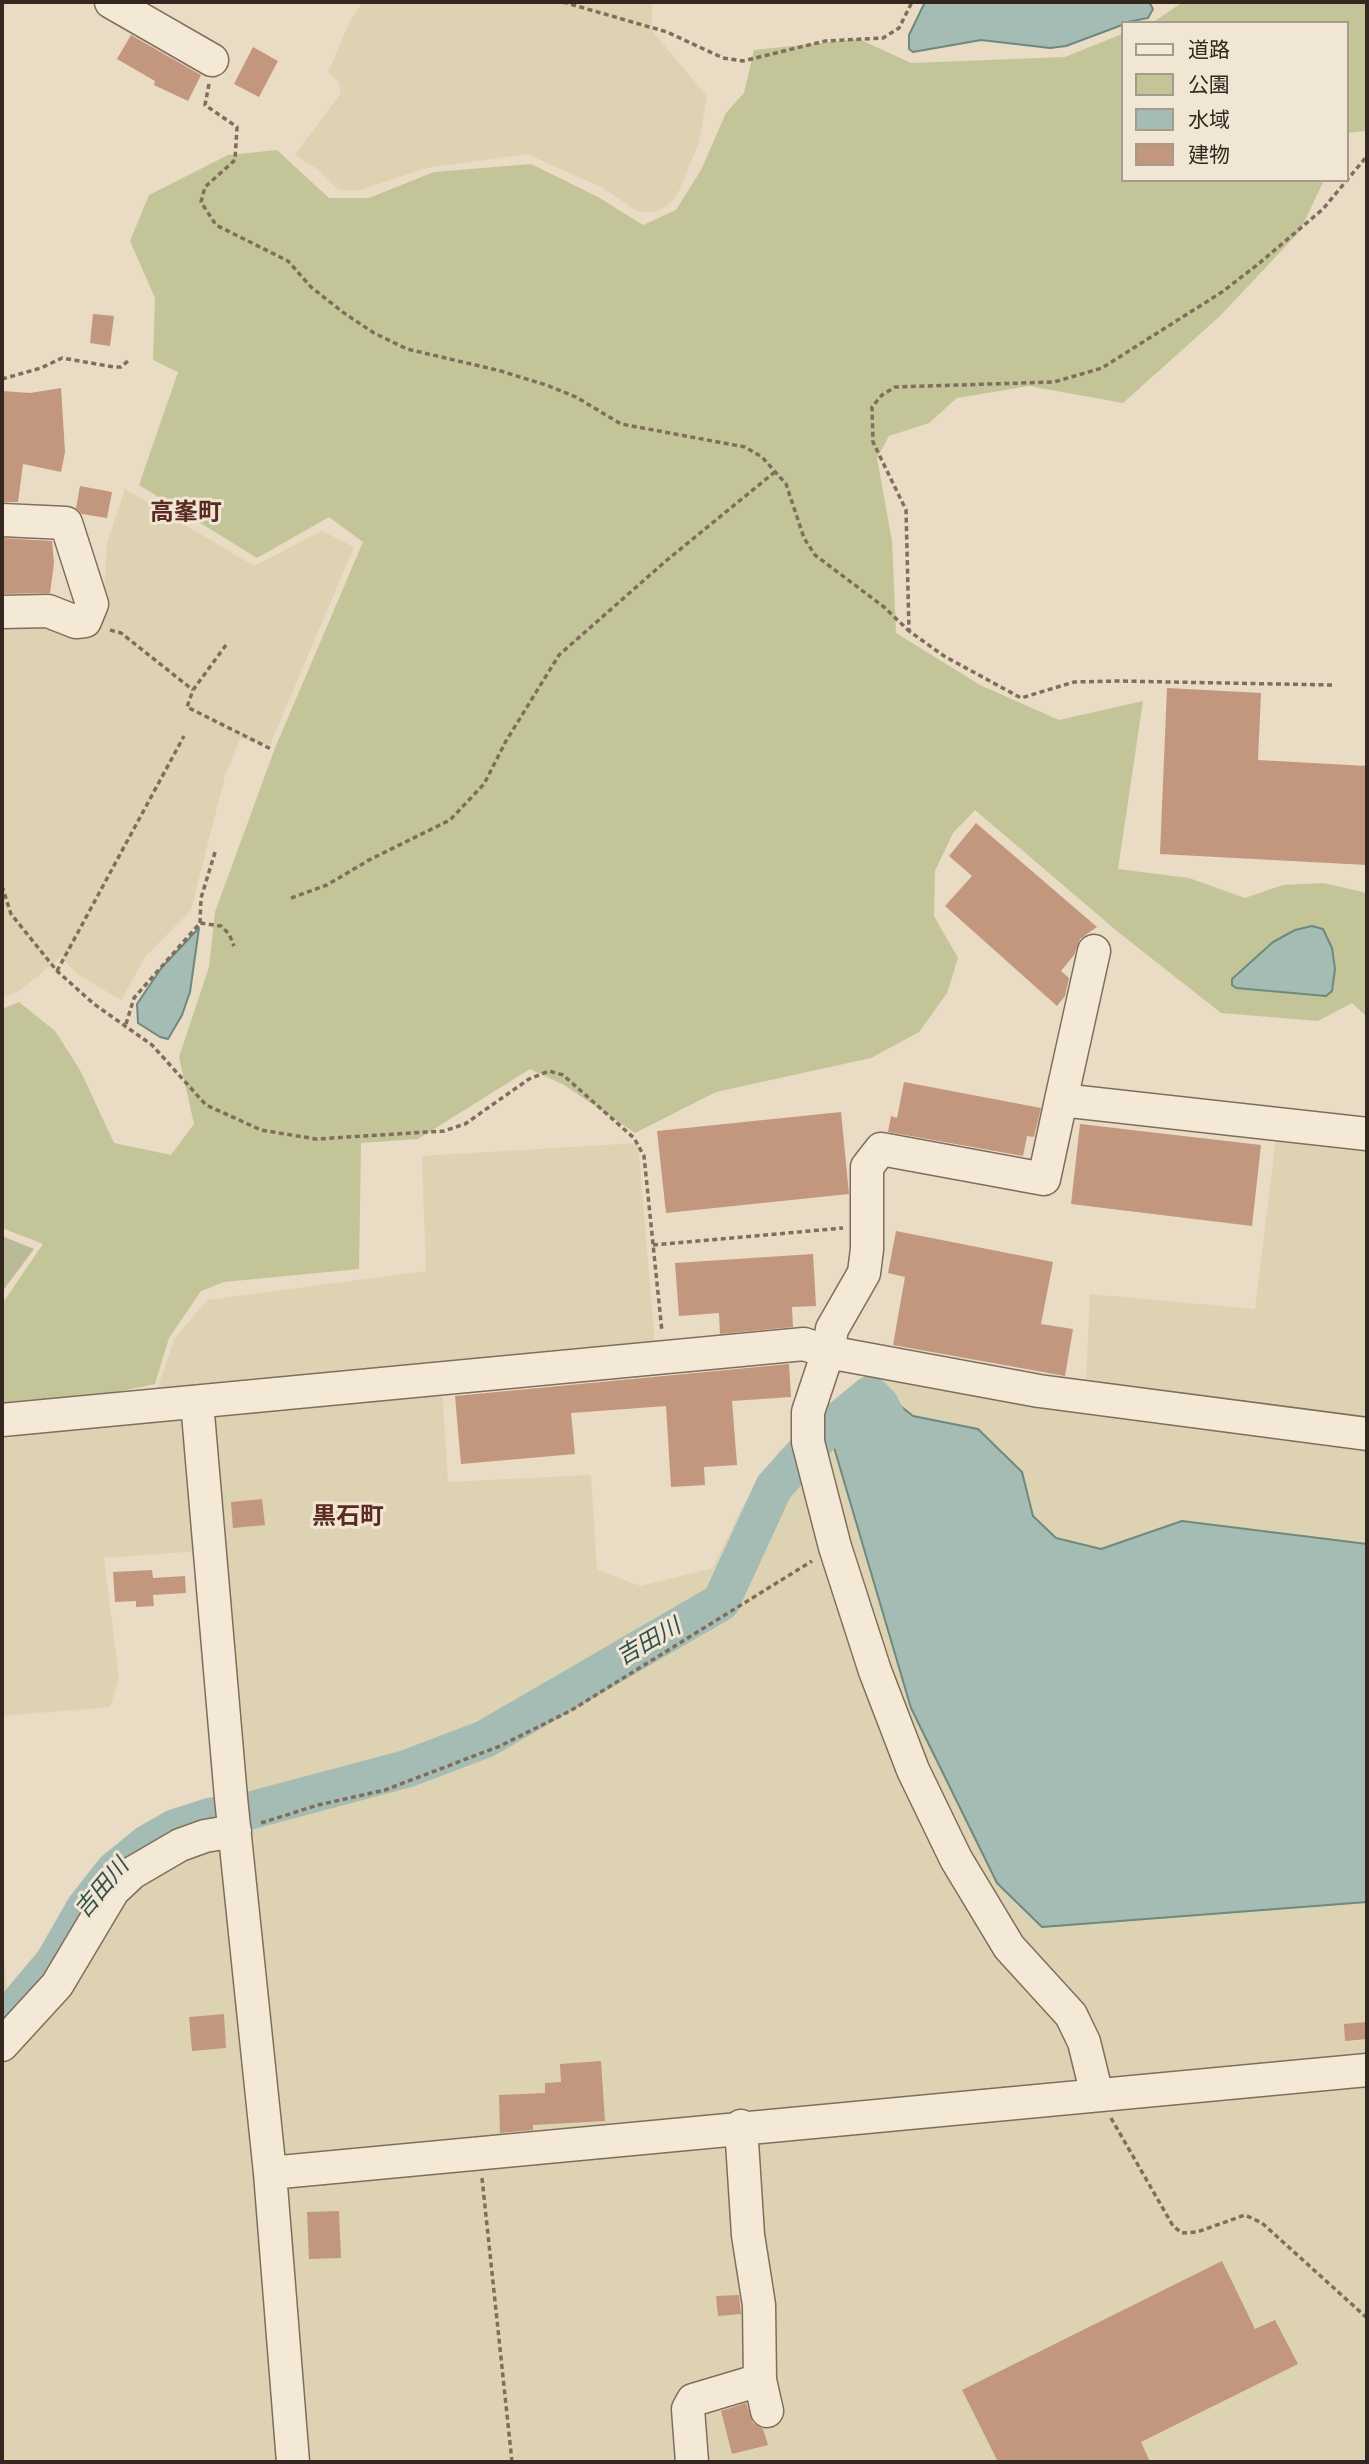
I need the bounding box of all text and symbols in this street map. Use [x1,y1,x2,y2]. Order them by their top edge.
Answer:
legend [1120,21,1348,182]
text: 道路 [1188,35,1230,67]
text: 公園 [1188,70,1230,102]
text: 水域 [1188,105,1230,137]
text: 建物 [1188,140,1230,172]
district label: 高峯町 [150,501,222,529]
district label: 黒石町 [312,1505,384,1533]
water label: 吉田川 [613,1615,687,1673]
water label: 吉田川 [71,1855,137,1925]

